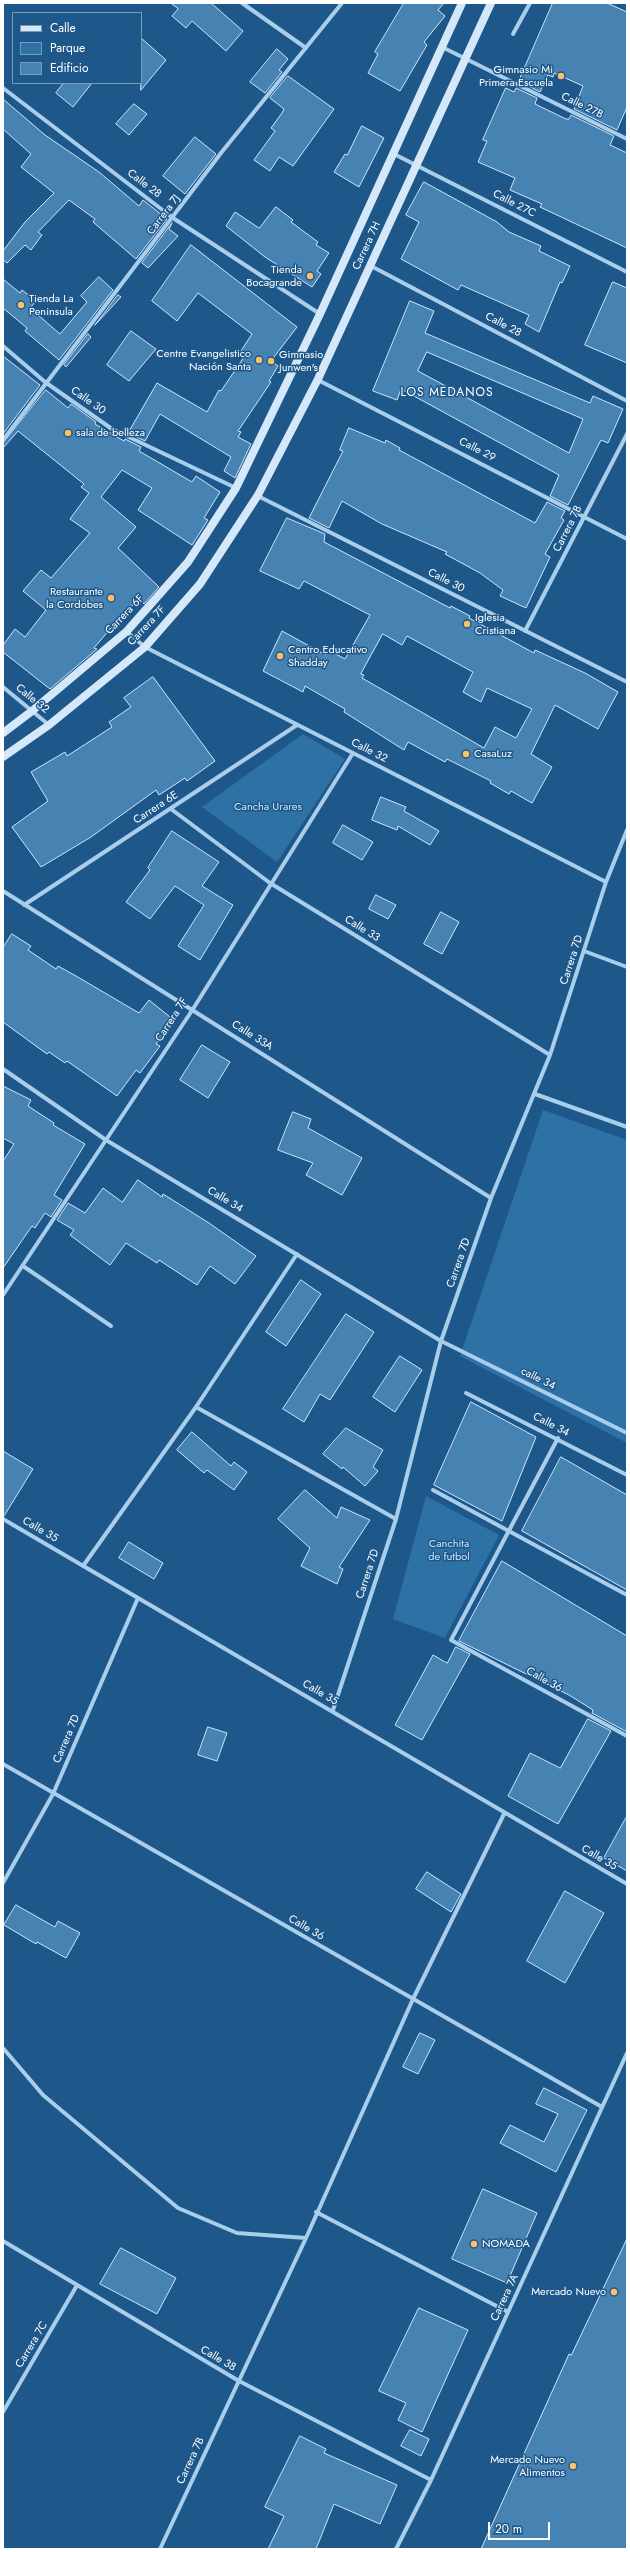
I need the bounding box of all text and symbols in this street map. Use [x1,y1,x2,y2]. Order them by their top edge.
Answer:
legend [12,12,142,84]
text: Calle [50,19,76,37]
text: Parque [50,39,85,57]
text: Edificio [50,59,89,77]
place label: Gimnasio Mi Primera Escuela [479,63,553,89]
marker: Gimnasio Mi Primera Escuela [556,71,566,81]
street label: Calle 27B [559,90,605,122]
street label: Calle 28 [124,167,164,201]
street label: Calle 27C [490,188,538,220]
street label: Carrera 7J [145,192,183,238]
street label: Carrera 7H [350,220,384,272]
place label: Tienda Bocagrande [246,263,302,289]
marker: Tienda Bocagrande [305,271,315,281]
place label: Tienda La Peninsula [29,292,74,318]
marker: Tienda La Peninsula [16,300,26,310]
street label: Calle 28 [483,310,523,340]
place label: Centre Evangelistico Nación Santa [156,347,251,373]
place label: Gimnasio Junwen's [279,348,323,374]
marker: Centre Evangelistico Nación Santa [254,355,264,365]
marker: Gimnasio Junwen's [266,356,276,366]
street label: Calle 30 [68,384,108,418]
district label: LOS MEDANOS [400,386,494,400]
place label: sala de belleza [76,426,145,440]
marker: sala de belleza [63,428,73,438]
street label: Calle 29 [456,435,498,465]
street label: Carrera 7B [551,504,585,554]
street label: Calle 30 [425,566,467,596]
place label: Restaurante la Cordobes [46,585,103,611]
street label: Carrera 6F [103,592,147,638]
marker: Restaurante la Cordobes [106,593,116,603]
street label: Carrera 7F [125,603,169,649]
place label: Iglesia Cristiana [475,611,515,637]
marker: Iglesia Cristiana [462,619,472,629]
place label: Centro Educativo Shadday [288,643,367,669]
marker: Centro Educativo Shadday [275,651,285,661]
street label: Calle 32 [13,682,51,716]
street label: Calle 32 [349,736,389,766]
place label: CasaLuz [474,747,512,761]
marker: CasaLuz [461,749,471,759]
street label: Carrera 6E [131,789,181,827]
park label: Cancha Urares [234,800,302,814]
street label: Calle 33 [342,913,382,945]
street label: Carrera 7D [558,933,586,987]
street label: Carrera 7F [153,996,191,1044]
street label: Calle 33A [229,1018,275,1054]
street label: Calle 34 [205,1184,245,1216]
street label: Carrera 7D [444,1237,474,1289]
street label: calle 34 [518,1365,558,1393]
street label: Calle 34 [531,1410,571,1440]
street label: Calle 35 [20,1515,60,1545]
park label: Canchita de futbol [428,1537,470,1563]
street label: Carrera 7D [354,1547,382,1601]
street label: Calle 36 [524,1665,564,1695]
street label: Calle 35 [300,1678,340,1708]
street label: Carrera 7D [51,1713,83,1765]
street label: Calle 35 [579,1843,619,1873]
street label: Calle 36 [286,1912,326,1944]
place label: NOMADA [482,2237,530,2251]
marker: NOMADA [469,2239,479,2249]
street label: Carrera 7A [488,2272,522,2324]
place label: Mercado Nuevo [531,2285,606,2299]
marker: Mercado Nuevo [609,2287,619,2297]
street label: Carrera 7C [13,2320,51,2370]
street label: Calle 38 [198,2344,238,2374]
street label: Carrera 7B [174,2435,208,2487]
place label: Mercado Nuevo Alimentos [490,2453,565,2479]
marker: Mercado Nuevo Alimentos [568,2461,578,2471]
scale bar [490,2514,552,2540]
text: 20 m [495,2520,522,2538]

